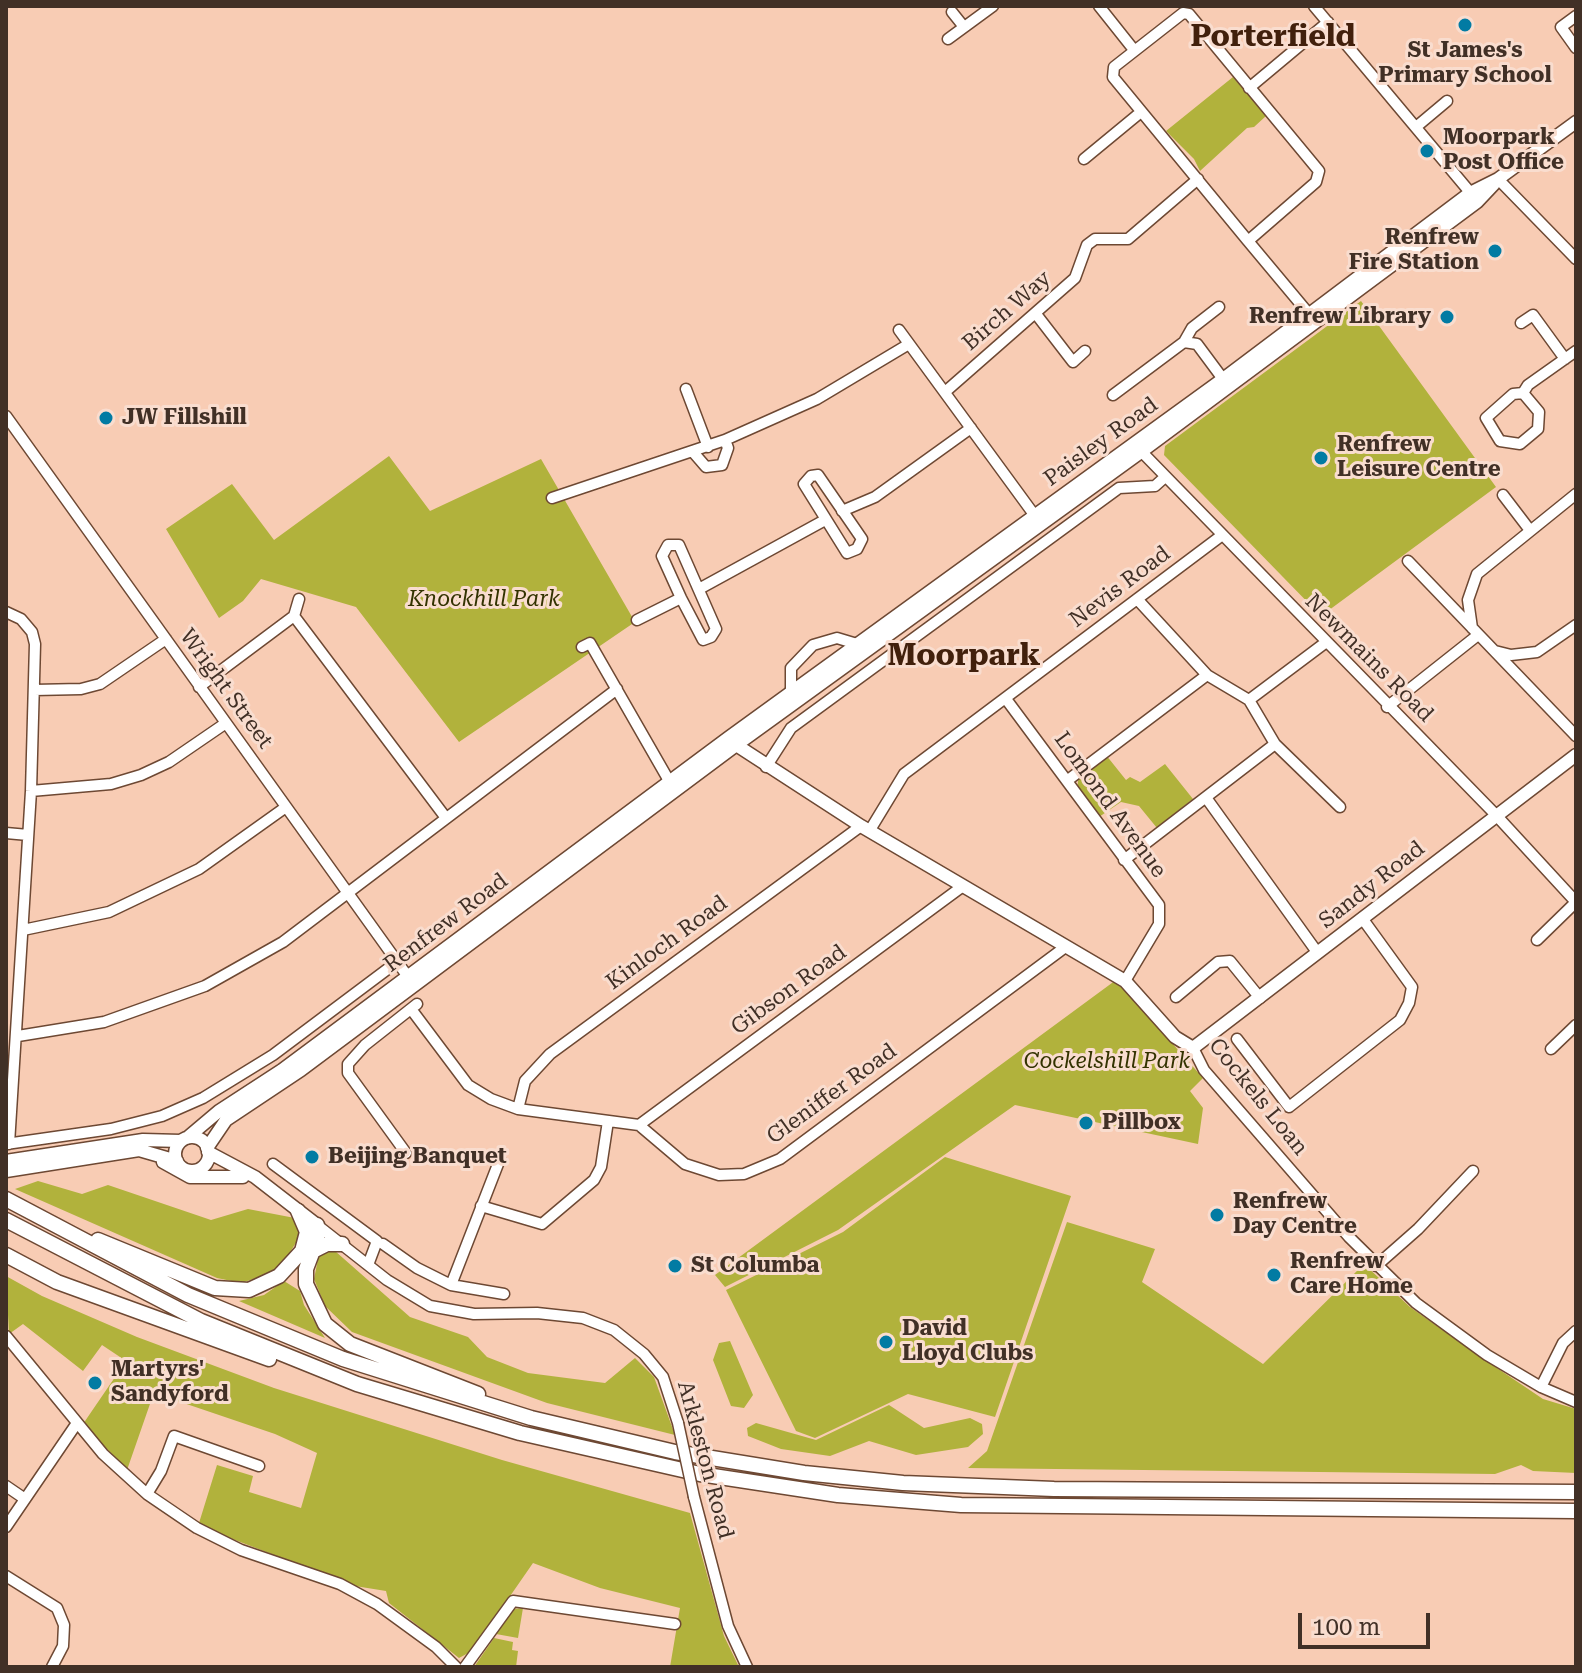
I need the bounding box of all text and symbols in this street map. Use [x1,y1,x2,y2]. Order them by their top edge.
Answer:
marker: St James's Primary School [1456,16,1474,34]
district label: Porterfield [1191,19,1355,55]
place label: St James's Primary School [1378,38,1552,90]
place label: Moorpark Post Office [1443,125,1564,176]
marker: Moorpark Post Office [1418,142,1436,160]
place label: Renfrew Fire Station [1349,225,1479,276]
marker: Renfrew Fire Station [1486,242,1504,260]
street label: Birch Way [957,265,1057,357]
place label: Renfrew Library [1249,304,1431,330]
marker: Renfrew Library [1438,308,1456,326]
street label: Paisley Road [1039,392,1163,492]
place label: JW Fillshill [122,405,247,431]
marker: JW Fillshill [97,409,115,427]
place label: Renfrew Leisure Centre [1337,432,1501,484]
marker: Renfrew Leisure Centre [1312,449,1330,467]
street label: Nevis Road [1064,541,1176,633]
park label: Knockhill Park [408,587,560,613]
street label: Newmains Road [1299,588,1439,728]
street label: Wright Street [174,624,278,754]
district label: Moorpark [888,638,1040,674]
street label: Lomond Avenue [1048,727,1172,883]
street label: Sandy Road [1314,836,1430,934]
street label: Renfrew Road [379,868,513,978]
street label: Kinloch Road [601,890,733,996]
street label: Gibson Road [726,939,852,1041]
street label: Cockels Loan [1203,1033,1313,1161]
street label: Gleniffer Road [762,1038,902,1150]
park label: Cockelshill Park [1024,1049,1190,1075]
place label: Pillbox [1102,1110,1181,1136]
marker: Pillbox [1077,1114,1095,1132]
place label: Beijing Banquet [328,1144,507,1170]
marker: Beijing Banquet [303,1148,321,1166]
place label: Renfrew Day Centre [1233,1189,1357,1240]
marker: Renfrew Day Centre [1208,1206,1226,1224]
place label: Renfrew Care Home [1290,1249,1413,1300]
place label: St Columba [691,1253,820,1279]
marker: St Columba [666,1257,684,1275]
marker: Renfrew Care Home [1265,1266,1283,1284]
place label: David Lloyd Clubs [902,1316,1033,1368]
marker: David Lloyd Clubs [877,1333,895,1351]
place label: Martyrs' Sandyford [111,1357,229,1408]
marker: Martyrs' Sandyford [86,1374,104,1392]
street label: Arkleston Road [671,1378,739,1542]
scale bar [1302,1597,1434,1647]
text: 100 m [1312,1613,1380,1641]

